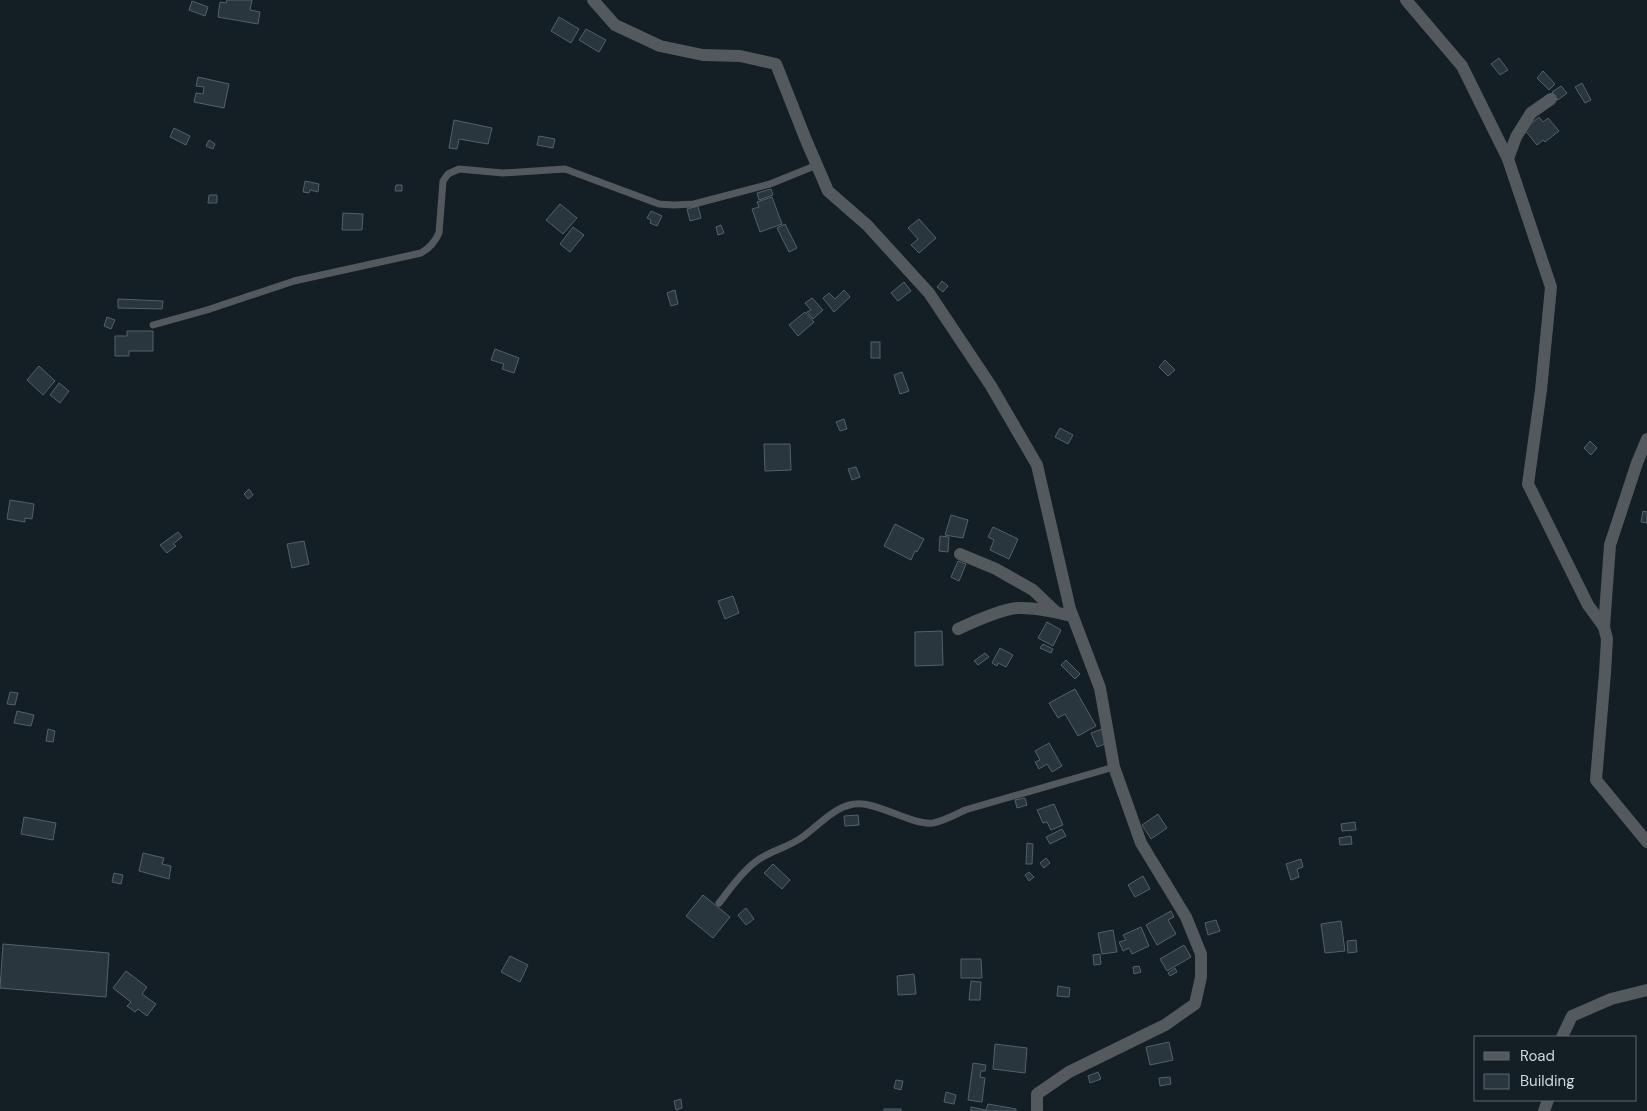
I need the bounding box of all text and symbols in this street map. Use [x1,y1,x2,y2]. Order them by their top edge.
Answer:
legend [1474,1036,1637,1101]
text: Road [1520,1046,1555,1066]
text: Building [1520,1071,1575,1091]

